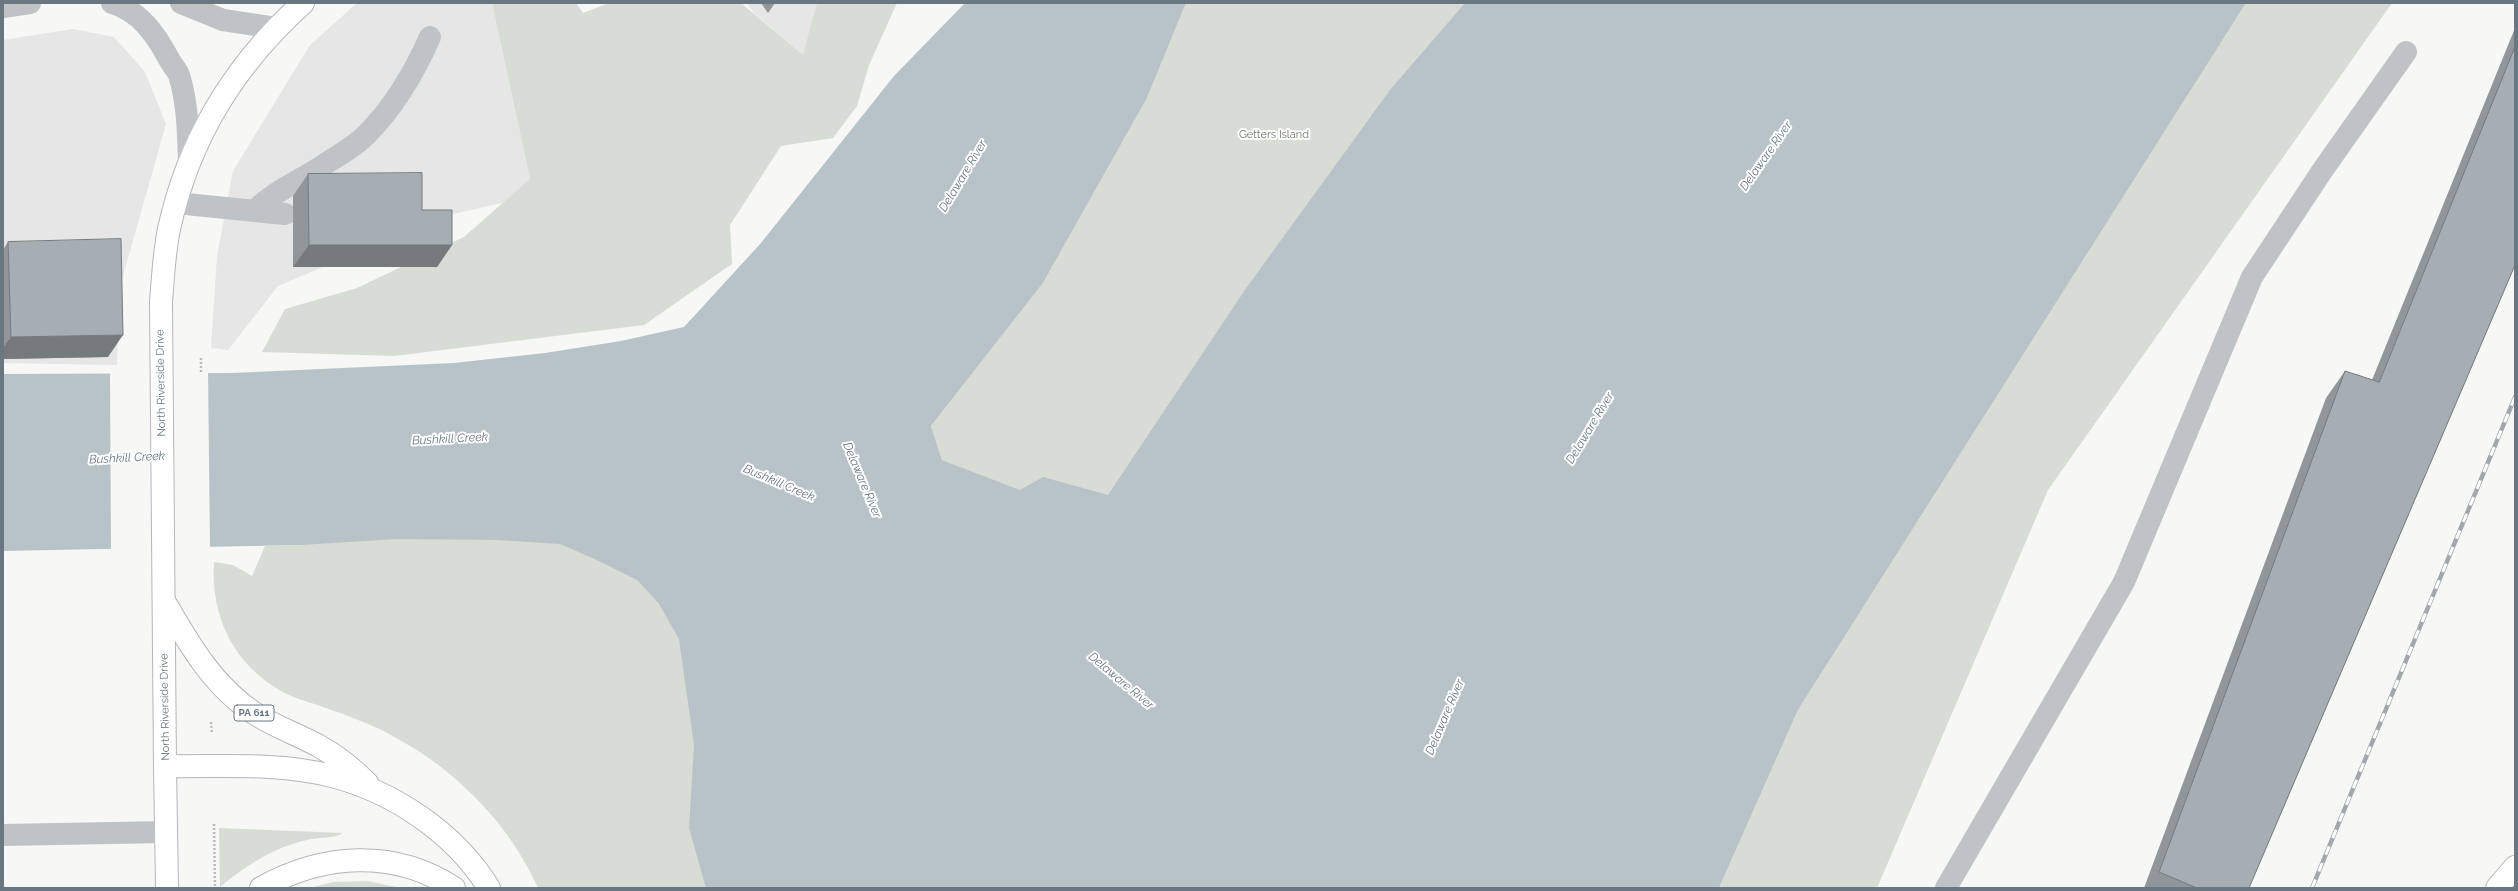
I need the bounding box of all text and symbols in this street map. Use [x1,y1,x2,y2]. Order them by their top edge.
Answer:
water label: Delaware River [1737,119,1795,193]
park label: Getters Island [1239,128,1309,142]
water label: Delaware River [936,138,990,214]
street label: North Riverside Drive [153,329,169,437]
water label: Delaware River [1563,390,1617,466]
water label: Bushkill Creek [412,430,488,448]
water label: Delaware River [840,440,884,520]
water label: Bushkill Creek [89,449,165,467]
water label: Bushkill Creek [741,461,817,505]
water label: Delaware River [1085,649,1157,713]
street label: North Riverside Drive [157,653,173,761]
water label: Delaware River [1423,677,1467,757]
road number: PA 611 [234,705,274,721]

